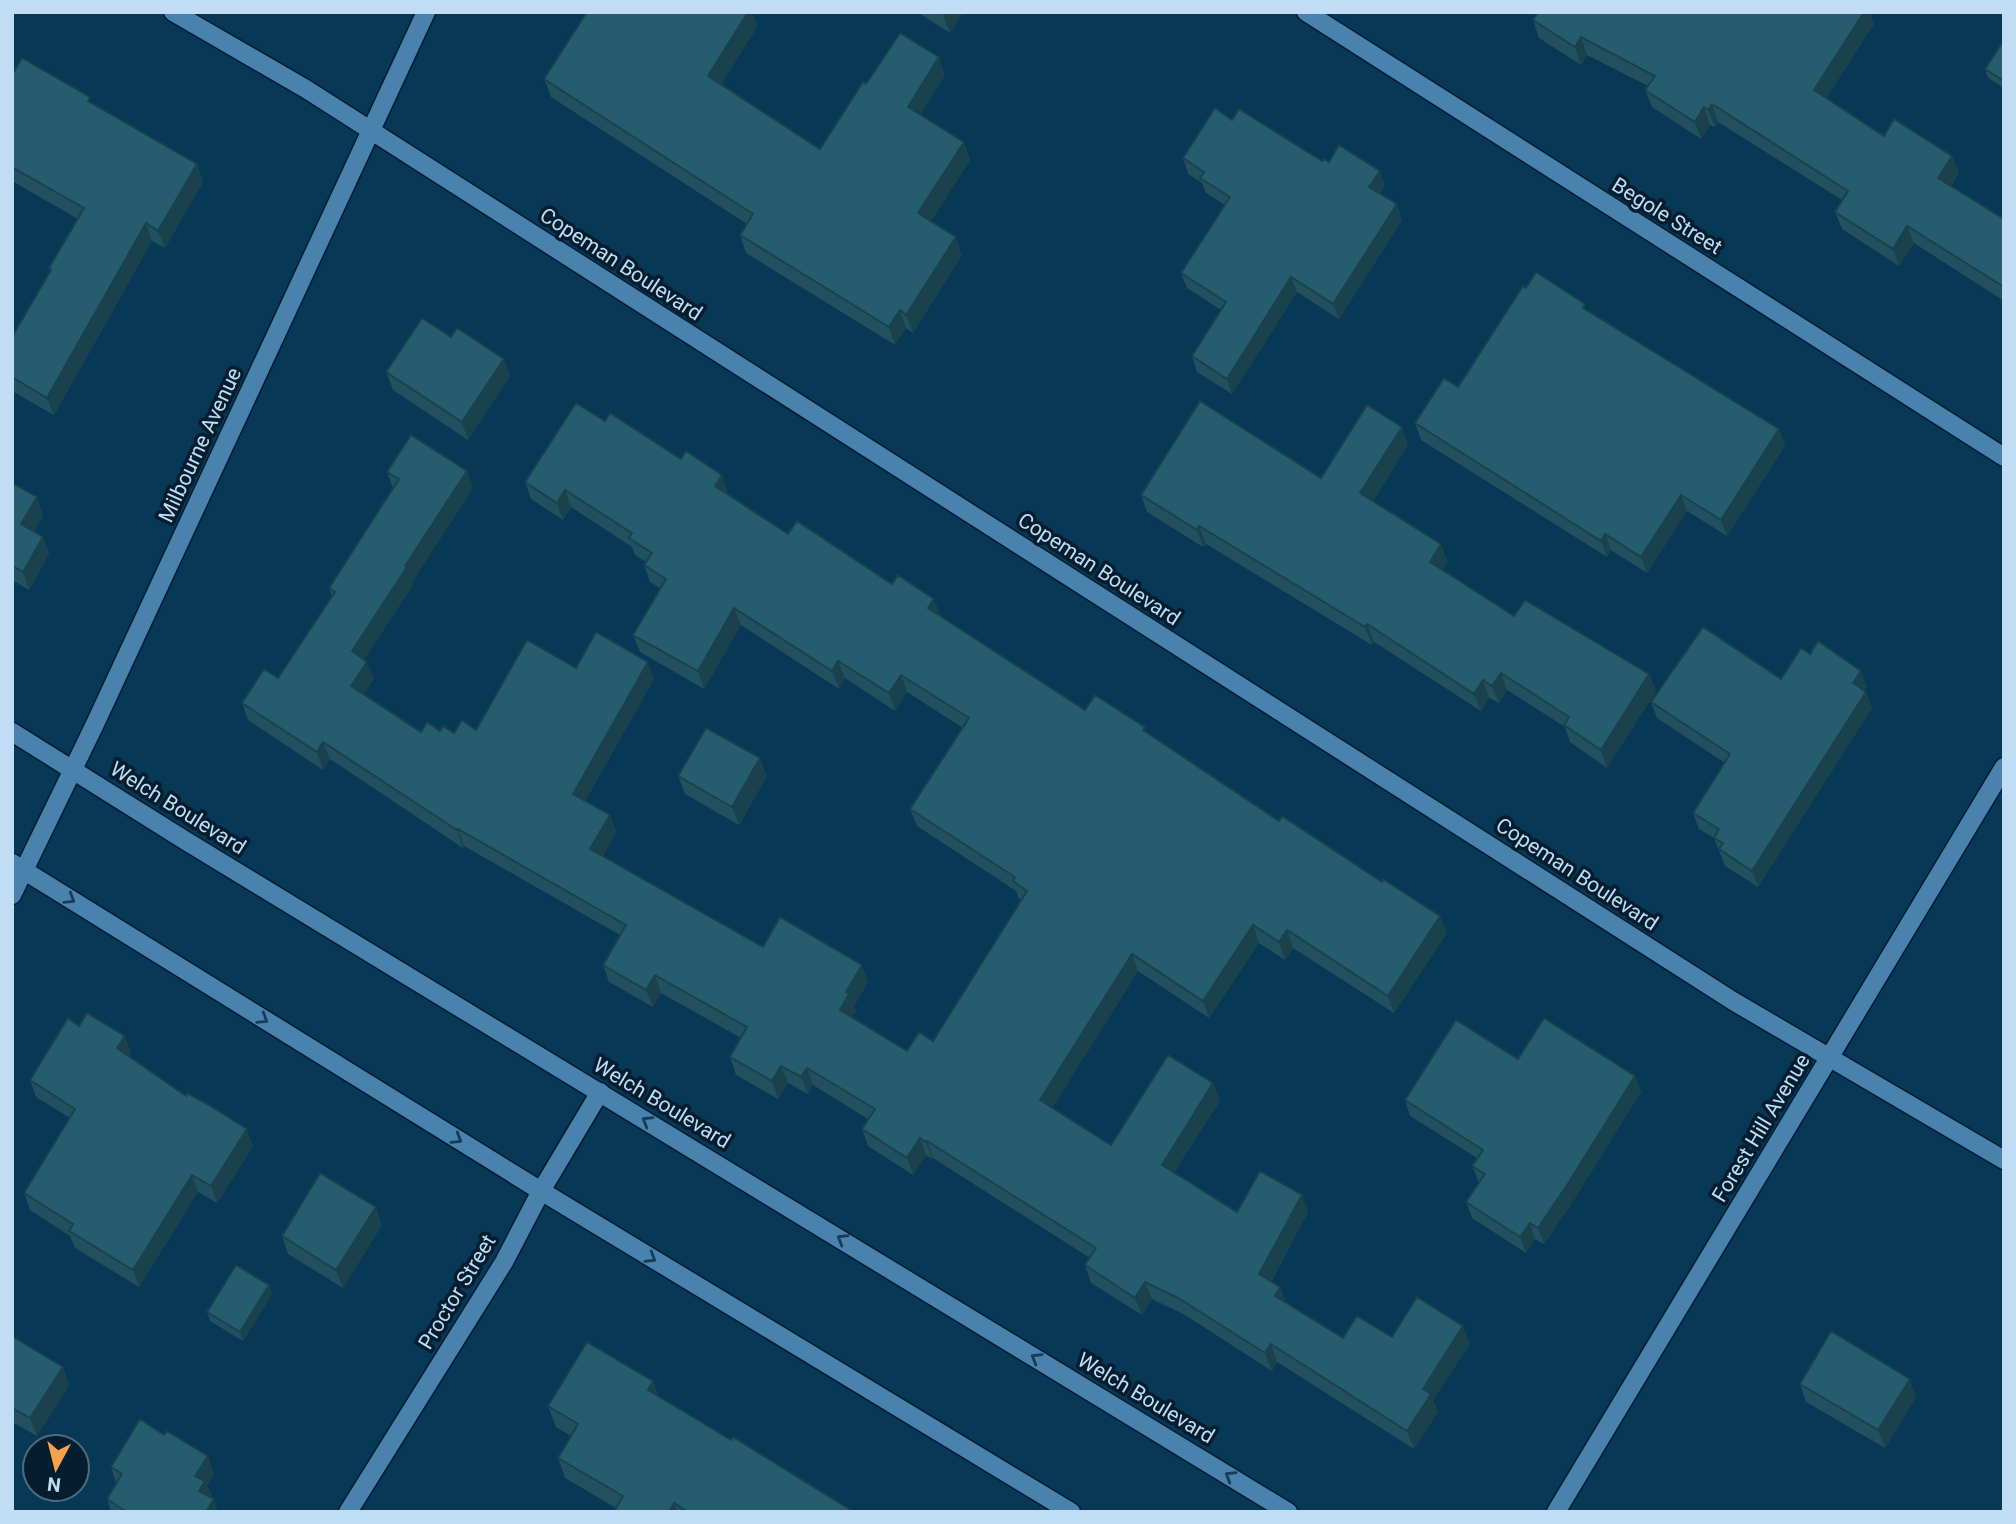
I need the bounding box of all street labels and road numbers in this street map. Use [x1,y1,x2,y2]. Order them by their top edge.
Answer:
street label: Begole Street [1608,173,1726,259]
street label: Copeman Boulevard [536,203,706,325]
street label: Milbourne Avenue [154,364,246,526]
street label: Copeman Boulevard [1014,508,1184,630]
street label: Welch Boulevard [106,757,250,859]
street label: Copeman Boulevard [1492,813,1662,935]
street label: Forest Hill Avenue [1707,1050,1815,1206]
street label: Welch Boulevard [589,1053,735,1153]
street label: Proctor Street [413,1230,501,1354]
street label: Welch Boulevard [1073,1348,1219,1448]

